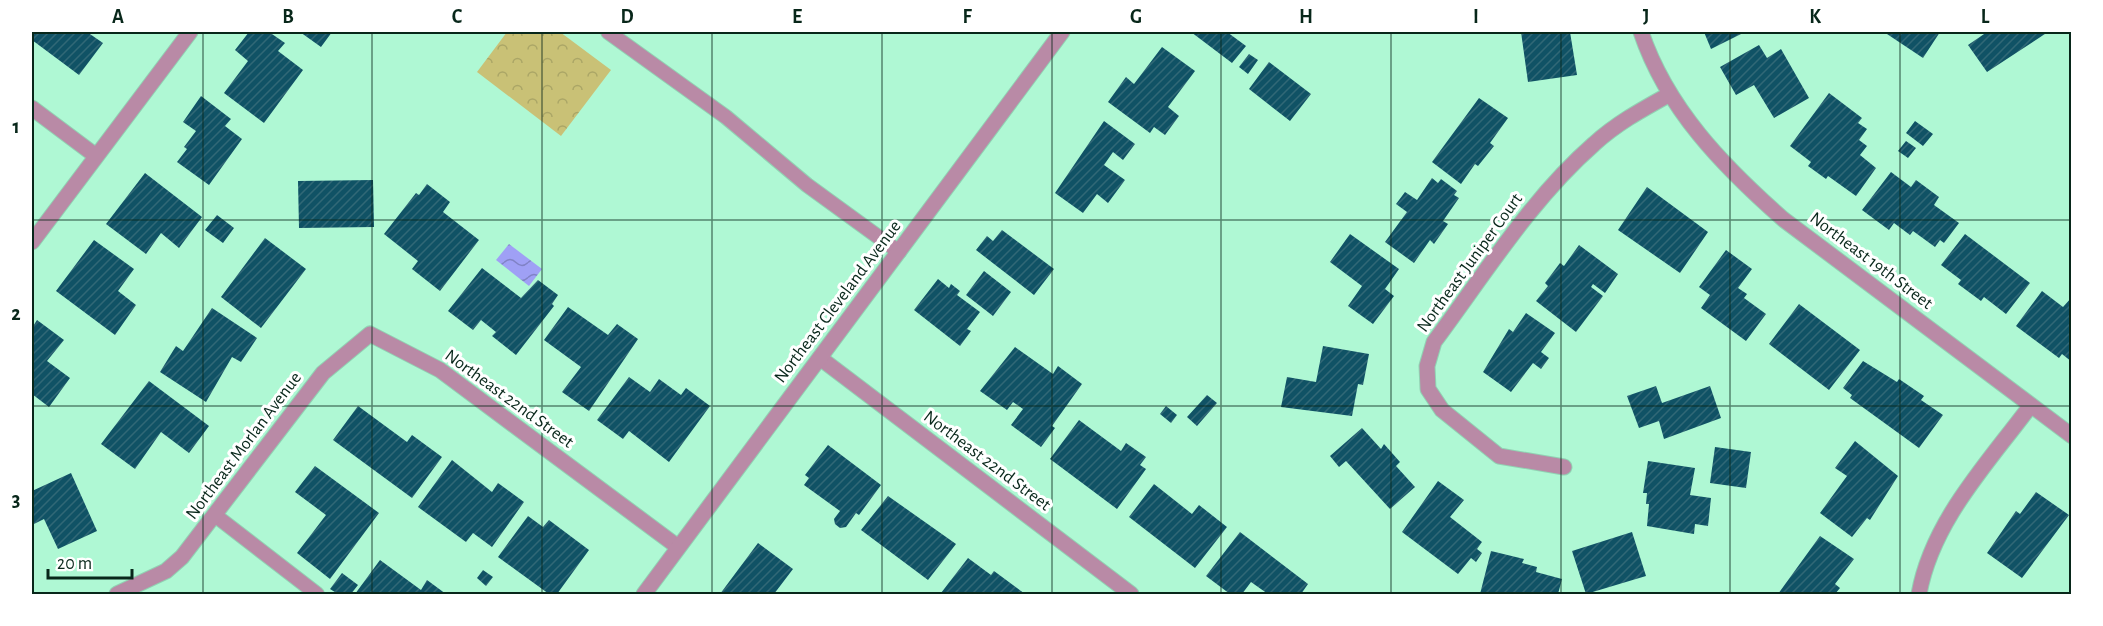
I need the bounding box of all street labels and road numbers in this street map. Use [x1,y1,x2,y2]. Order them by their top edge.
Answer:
street label: Northeast Juniper Court [1414,190,1526,336]
street label: Northeast 19th Street [1806,209,1936,313]
street label: Northeast Cleveland Avenue [771,218,905,386]
street label: Northeast 22nd Street [441,347,577,452]
street label: Northeast Morlan Avenue [183,369,305,523]
street label: Northeast 22nd Street [920,408,1054,515]

